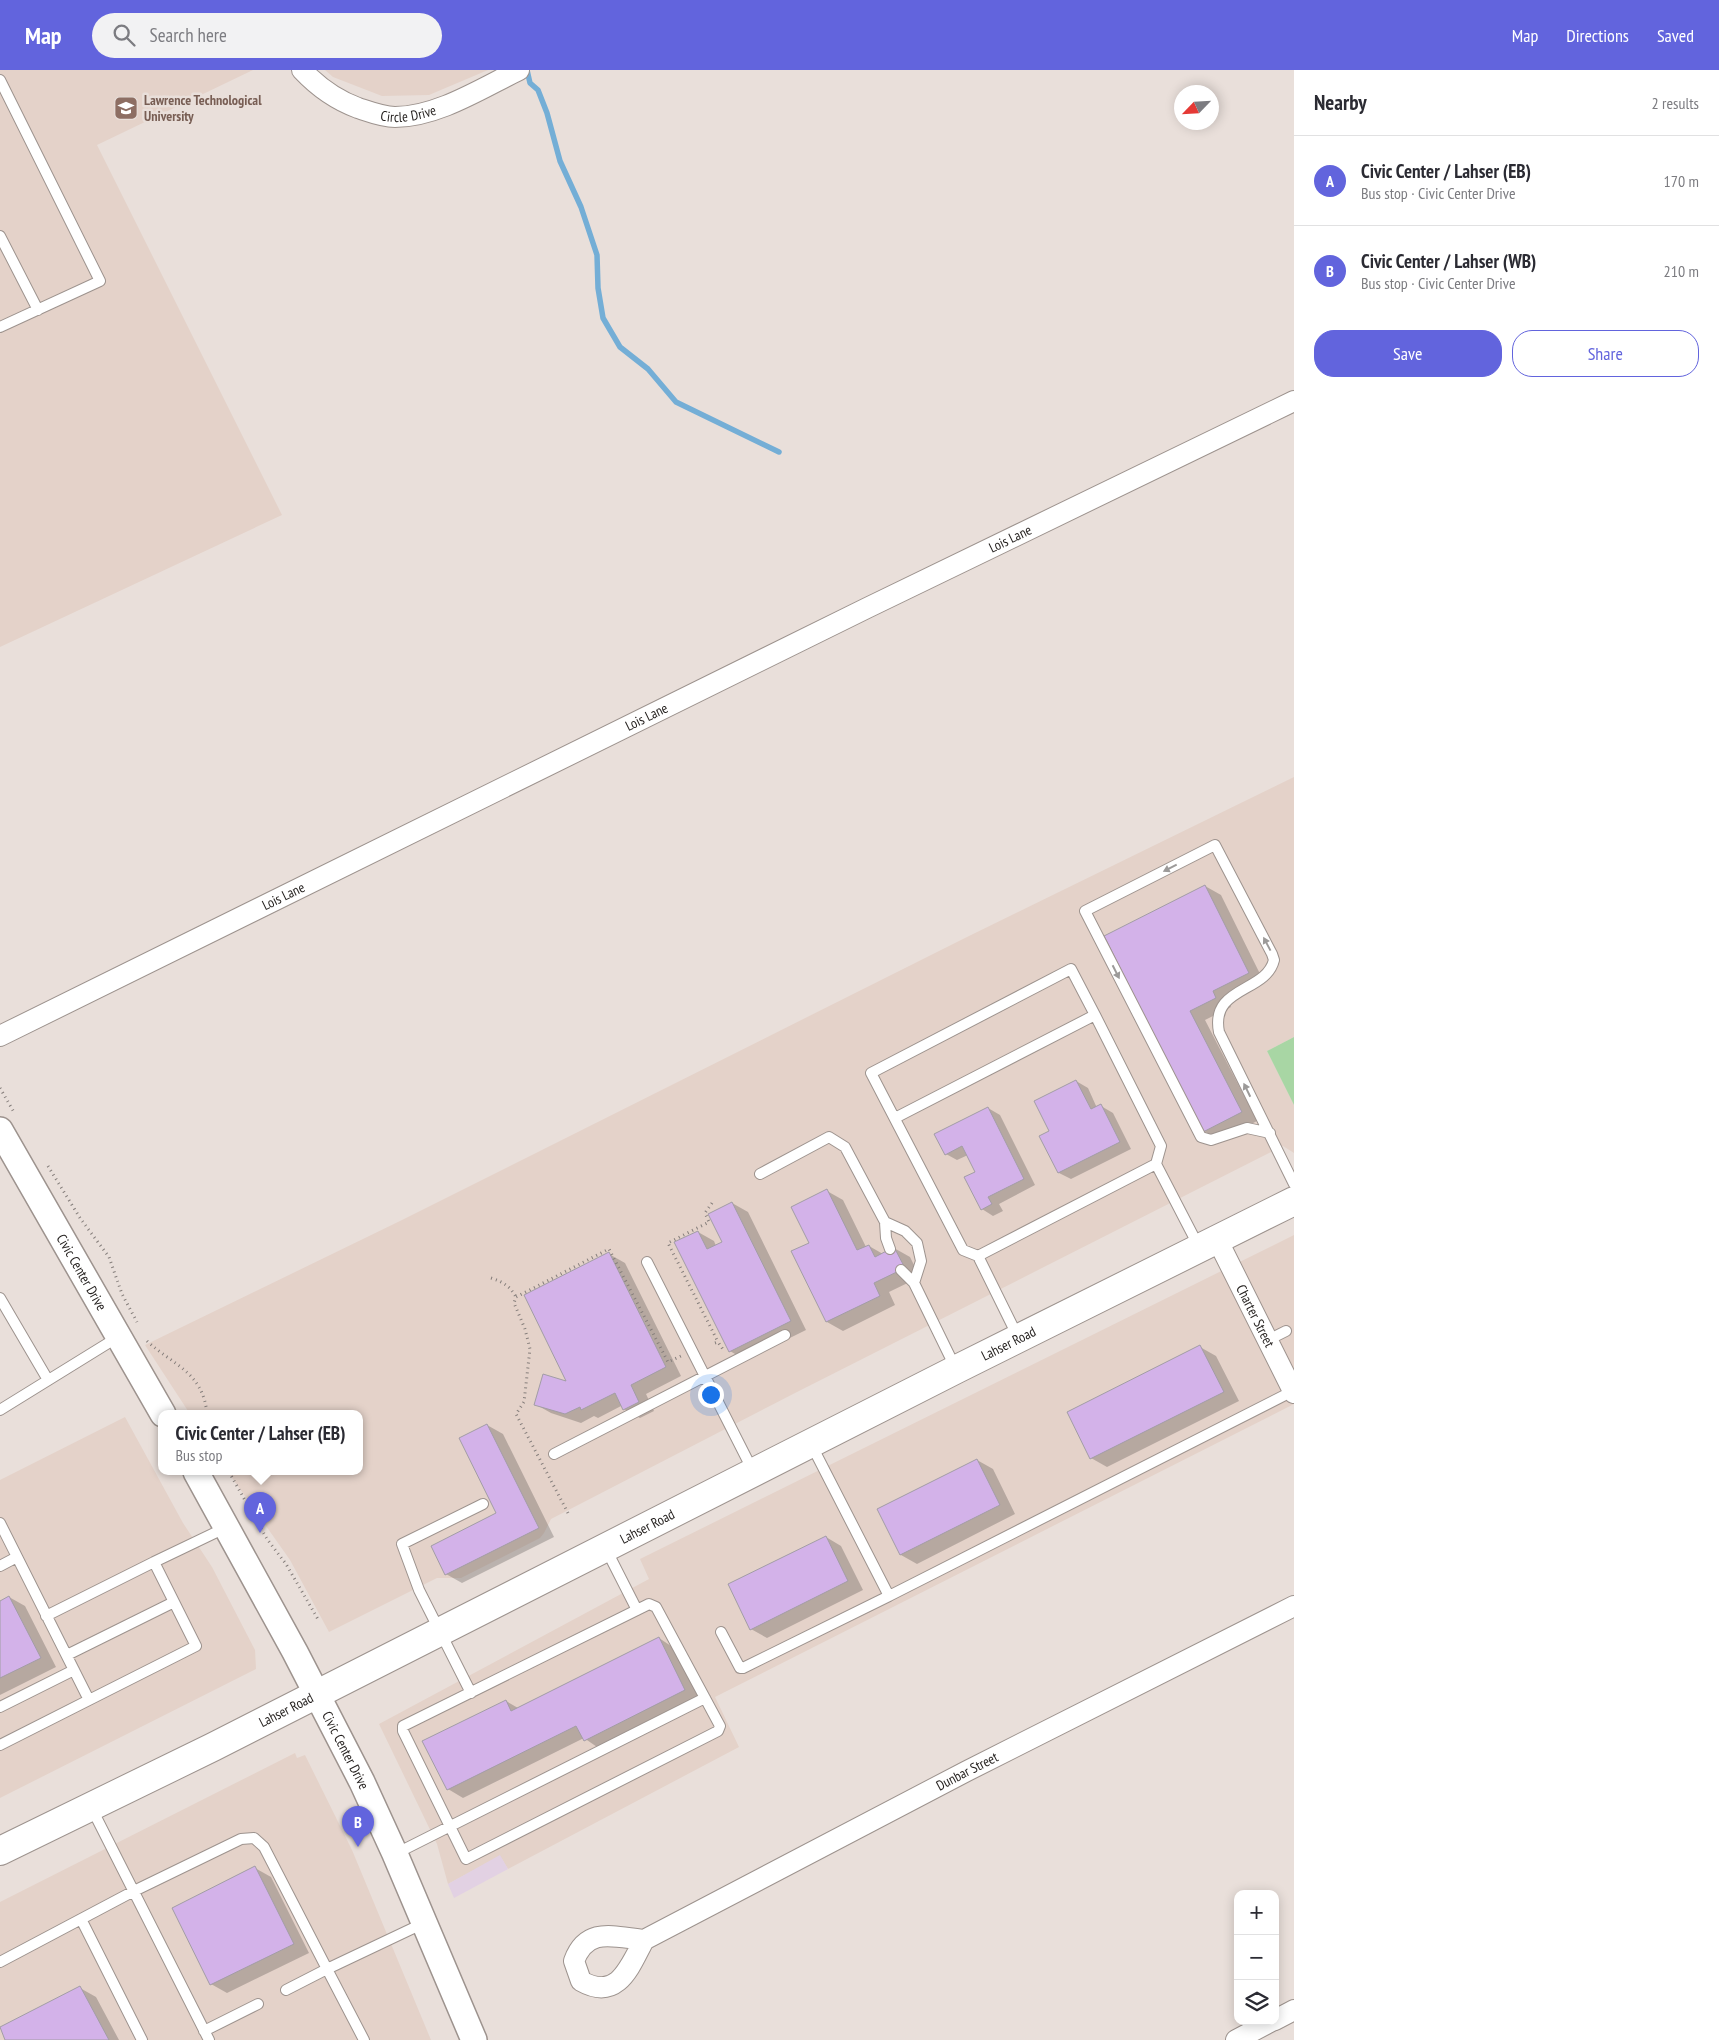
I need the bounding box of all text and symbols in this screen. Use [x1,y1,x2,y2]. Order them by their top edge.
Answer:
search box [92,13,442,58]
text: Map [25,20,62,51]
icon: search [110,21,138,49]
text: Search here [150,23,227,47]
text: Map [1512,24,1538,47]
text: Directions [1566,24,1629,47]
text: Saved [1657,24,1694,47]
north arrow [1174,85,1219,130]
text: Nearby [1314,89,1367,116]
place label: Lawrence Technological University [144,91,262,125]
text: 2 results [1652,93,1699,113]
school or university icon: Lawrence Technological University [113,95,139,121]
street label: Circle Drive [379,101,438,126]
text: Civic Center / Lahser (EB) [1361,159,1531,183]
text: A [1326,171,1334,191]
text: 170 m [1664,171,1699,191]
text: Bus stop · Civic Center Drive [1361,183,1516,203]
text: Civic Center / Lahser (WB) [1361,249,1536,273]
text: B [1326,261,1334,281]
text: 210 m [1664,261,1699,281]
text: Bus stop · Civic Center Drive [1361,273,1516,293]
button: Save [1314,330,1502,377]
button: Share [1512,330,1699,377]
street label: Lois Lane [986,521,1035,557]
street label: Lois Lane [622,699,671,735]
one-way arrow [1163,864,1177,872]
street label: Lois Lane [259,878,308,914]
one-way arrow [1263,937,1271,951]
one-way arrow [1112,964,1120,979]
one-way arrow [1243,1083,1251,1097]
street label: Civic Center Drive [53,1231,111,1314]
street label: Charter Street [1232,1282,1279,1350]
street label: Lahser Road [978,1322,1039,1365]
your location [698,1382,724,1408]
popup [158,1410,363,1475]
text: Civic Center / Lahser (EB) [176,1421,345,1445]
text: Bus stop [176,1445,222,1465]
pin: A [244,1492,276,1533]
street label: Lahser Road [617,1505,677,1548]
street label: Lahser Road [256,1689,316,1731]
street label: Civic Center Drive [318,1708,373,1792]
street label: Dunbar Street [933,1748,1001,1795]
pin: B [342,1806,374,1847]
map controls [1234,1890,1279,2025]
button: + [1234,1890,1279,1935]
button: − [1234,1935,1279,1980]
button: layers [1234,1980,1279,2025]

